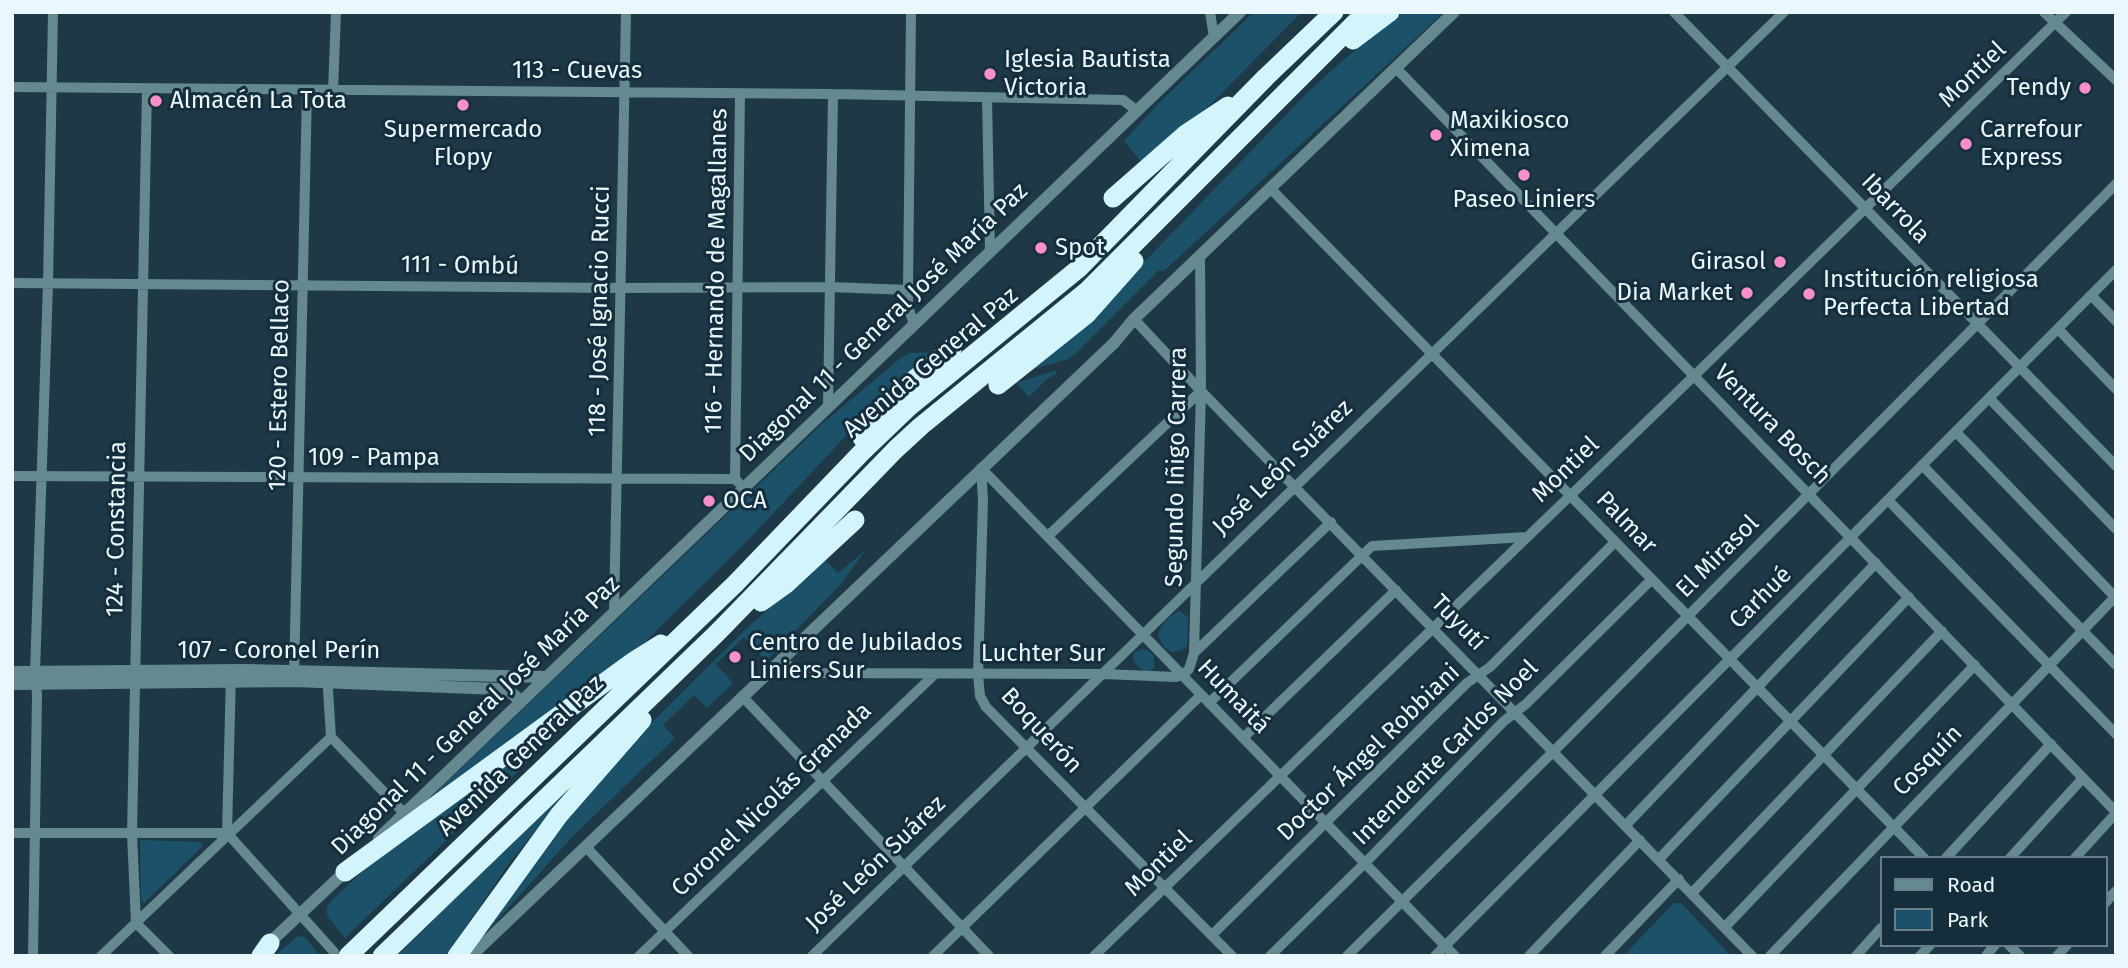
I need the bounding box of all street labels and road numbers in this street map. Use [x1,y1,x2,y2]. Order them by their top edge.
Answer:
street label: Montiel [1933,36,2013,114]
street label: 113 - Cuevas [512,57,642,85]
street label: 116 - Hernando de Magallanes [700,108,734,434]
street label: Ibarrola [1855,168,1935,250]
street label: Diagonal 11 - General José María Paz [734,177,1034,469]
street label: 118 - José Ignacio Rucci [583,185,617,437]
street label: 111 - Ombú [401,251,519,281]
street label: 120 - Estero Bellaco [264,279,296,491]
street label: Avenida General Paz [838,281,1024,445]
street label: Segundo Iñigo Carrera [1161,347,1193,587]
street label: Ventura Bosch [1708,359,1836,491]
street label: José León Suárez [1207,394,1359,542]
street label: Montiel [1526,431,1606,509]
street label: 124 - Constancia [101,441,133,617]
street label: 109 - Pampa [308,444,440,472]
street label: Palmar [1589,486,1663,560]
street label: El Mirasol [1671,510,1765,604]
street label: Carhué [1724,561,1798,635]
street label: Diagonal 11 - General José María Paz [326,570,626,862]
street label: Tuyutí [1425,589,1491,657]
street label: 107 - Coronel Perín [178,637,380,665]
street label: Luchter Sur [981,640,1105,668]
street label: Humaitá [1191,654,1275,740]
street label: Intendente Carlos Noel [1347,654,1545,852]
street label: Doctor Ángel Robbiani [1272,658,1466,848]
street label: Avenida General Paz [432,669,610,843]
street label: Boquerón [994,682,1088,780]
street label: Coronel Nicolás Granada [666,697,878,903]
street label: Cosquín [1887,720,1969,802]
street label: José León Suárez [800,790,952,938]
street label: Montiel [1119,825,1199,903]

